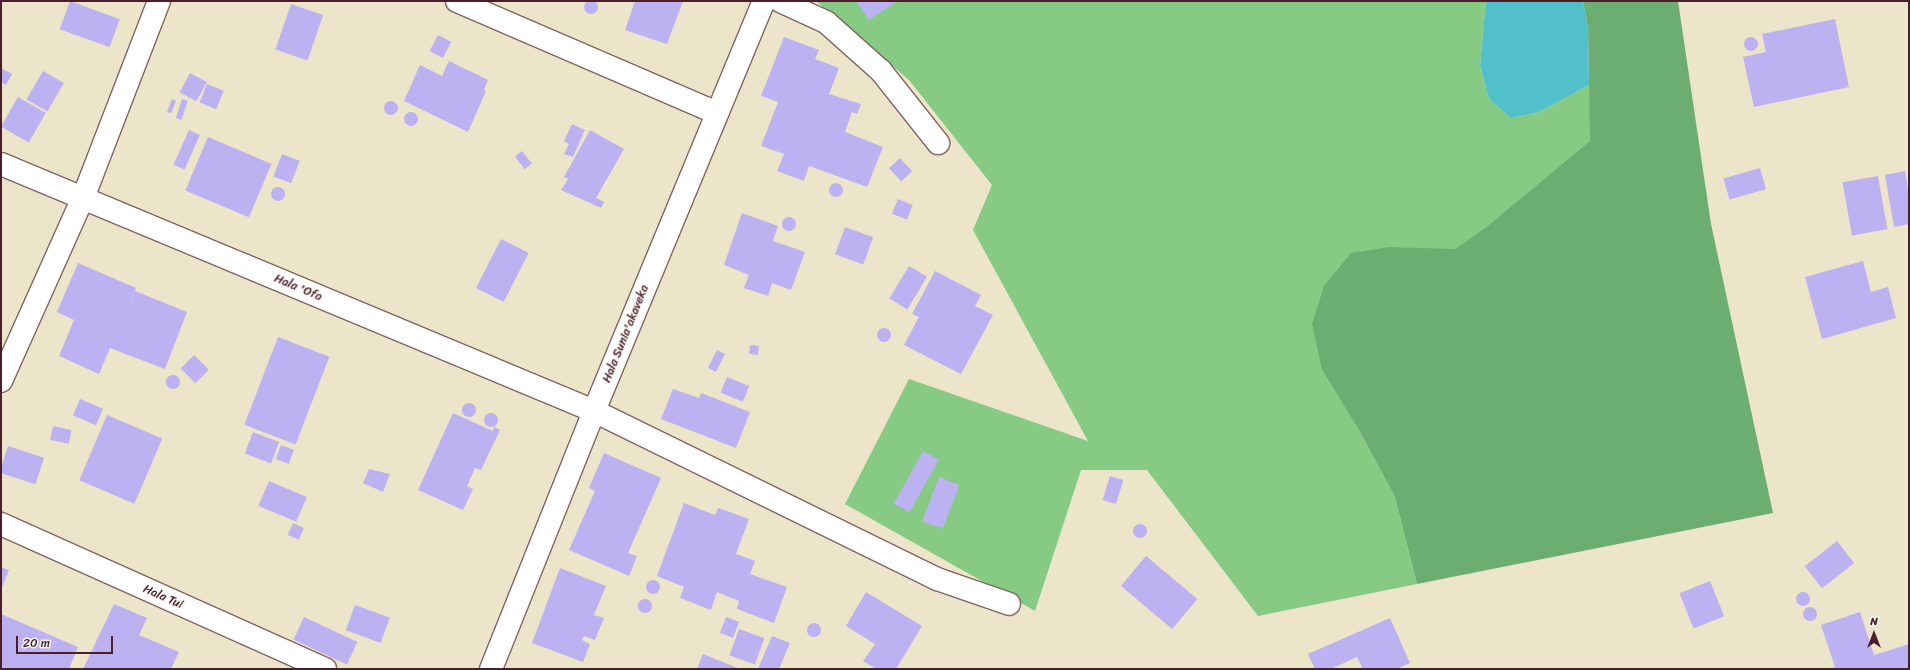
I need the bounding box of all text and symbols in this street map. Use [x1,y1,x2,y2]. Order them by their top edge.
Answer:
street label: Hala 'Ofa [272,271,324,305]
street label: Hala Sunia'akaveka [600,283,652,385]
street label: Hala Tui [141,582,185,612]
text: N [1870,612,1878,631]
north arrow [1854,614,1894,654]
scale bar [18,628,115,654]
text: 20 m [23,632,50,654]

